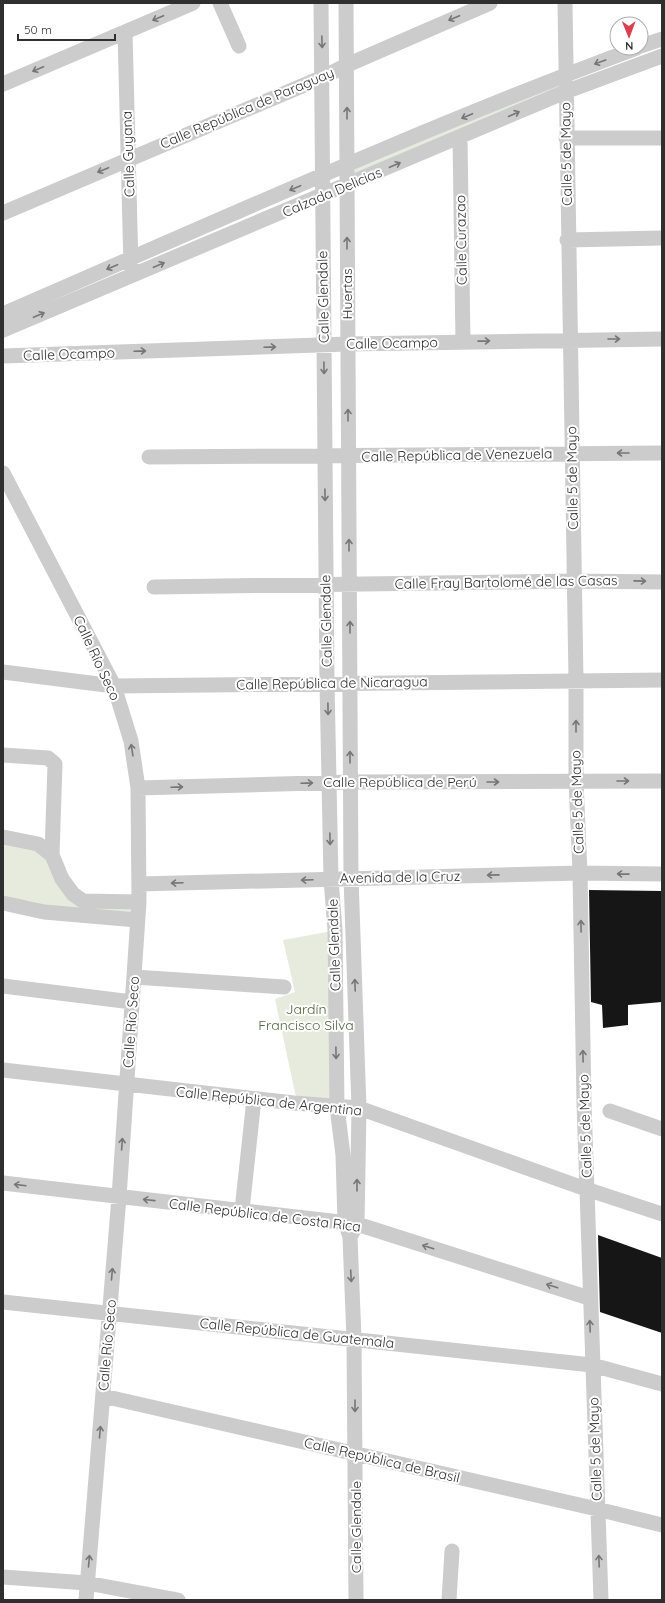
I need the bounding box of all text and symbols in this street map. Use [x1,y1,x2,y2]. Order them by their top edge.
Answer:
one-way arrow [152,15,164,22]
one-way arrow [448,15,460,23]
scale bar [18,16,115,42]
north arrow [609,16,649,56]
text: 50 m [24,22,52,37]
one-way arrow [318,35,326,48]
text: N [625,39,633,53]
one-way arrow [595,58,607,66]
street label: Calle República de Paraguay [157,63,337,153]
one-way arrow [32,66,44,73]
street label: Calle 5 de Mayo [556,102,576,206]
one-way arrow [343,107,351,120]
one-way arrow [508,110,520,117]
street label: Calle Guyana [117,111,139,197]
one-way arrow [461,112,473,120]
one-way arrow [388,161,400,169]
street label: Calzada Delicias [279,163,385,221]
one-way arrow [98,166,110,174]
one-way arrow [290,184,302,192]
street label: Calle Curazao [451,195,471,285]
one-way arrow [343,237,351,250]
street label: Calle Glendale [313,251,333,343]
one-way arrow [152,261,164,268]
one-way arrow [106,264,118,271]
street label: Huertas [338,268,356,320]
one-way arrow [33,311,45,319]
street label: Calle Ocampo [346,333,438,353]
one-way arrow [607,335,620,343]
one-way arrow [477,337,490,345]
street label: Calle Ocampo [23,343,115,365]
one-way arrow [263,343,276,350]
one-way arrow [133,347,146,355]
one-way arrow [320,361,328,374]
one-way arrow [344,409,352,422]
street label: Calle 5 de Mayo [562,426,582,530]
street label: Calle República de Venezuela [361,444,553,466]
one-way arrow [617,449,630,457]
one-way arrow [321,488,329,501]
one-way arrow [345,539,353,552]
street label: Calle Fray Bartolomé de las Casas [394,571,618,593]
street label: Calle Glendale [316,575,336,667]
one-way arrow [633,578,646,585]
street label: Calle Río Seco [69,613,125,703]
one-way arrow [346,621,354,634]
street label: Calle República de Nicaragua [236,672,428,694]
one-way arrow [324,702,331,715]
one-way arrow [572,720,580,733]
one-way arrow [128,744,136,757]
street label: Calle 5 de Mayo [566,750,588,854]
one-way arrow [346,751,354,764]
street label: Calle República de Perú [323,773,477,791]
one-way arrow [616,777,629,785]
one-way arrow [486,778,499,786]
one-way arrow [300,779,313,787]
one-way arrow [170,783,183,791]
one-way arrow [326,832,334,845]
street label: Avenida de la Cruz [339,867,461,887]
one-way arrow [617,870,630,877]
one-way arrow [487,871,500,879]
one-way arrow [301,876,314,883]
one-way arrow [171,879,184,887]
street label: Calle Glendale [323,898,345,992]
one-way arrow [577,920,584,933]
street label: Calle Río Seco [119,976,143,1068]
one-way arrow [351,979,359,992]
park label: Jardín Francisco Silva [258,1000,354,1034]
one-way arrow [332,1046,340,1059]
one-way arrow [579,1050,587,1063]
street label: Calle 5 de Mayo [574,1074,596,1178]
street label: Calle República de Argentina [175,1082,363,1120]
one-way arrow [119,1138,126,1151]
one-way arrow [353,1179,361,1192]
one-way arrow [14,1182,27,1189]
street label: Calle República de Costa Rica [168,1194,362,1236]
one-way arrow [143,1197,156,1204]
one-way arrow [422,1243,435,1250]
one-way arrow [109,1268,116,1281]
one-way arrow [348,1269,355,1282]
one-way arrow [546,1282,559,1289]
street label: Calle Río Seco [94,1298,120,1392]
street label: Calle República de Guatemala [199,1314,395,1352]
one-way arrow [587,1320,594,1333]
street label: Calle 5 de Mayo [584,1397,606,1501]
one-way arrow [351,1399,359,1412]
one-way arrow [96,1426,103,1439]
street label: Calle República de Brasil [302,1433,462,1487]
street label: Calle Glendale [347,1481,365,1573]
one-way arrow [85,1555,93,1568]
one-way arrow [595,1555,603,1568]

